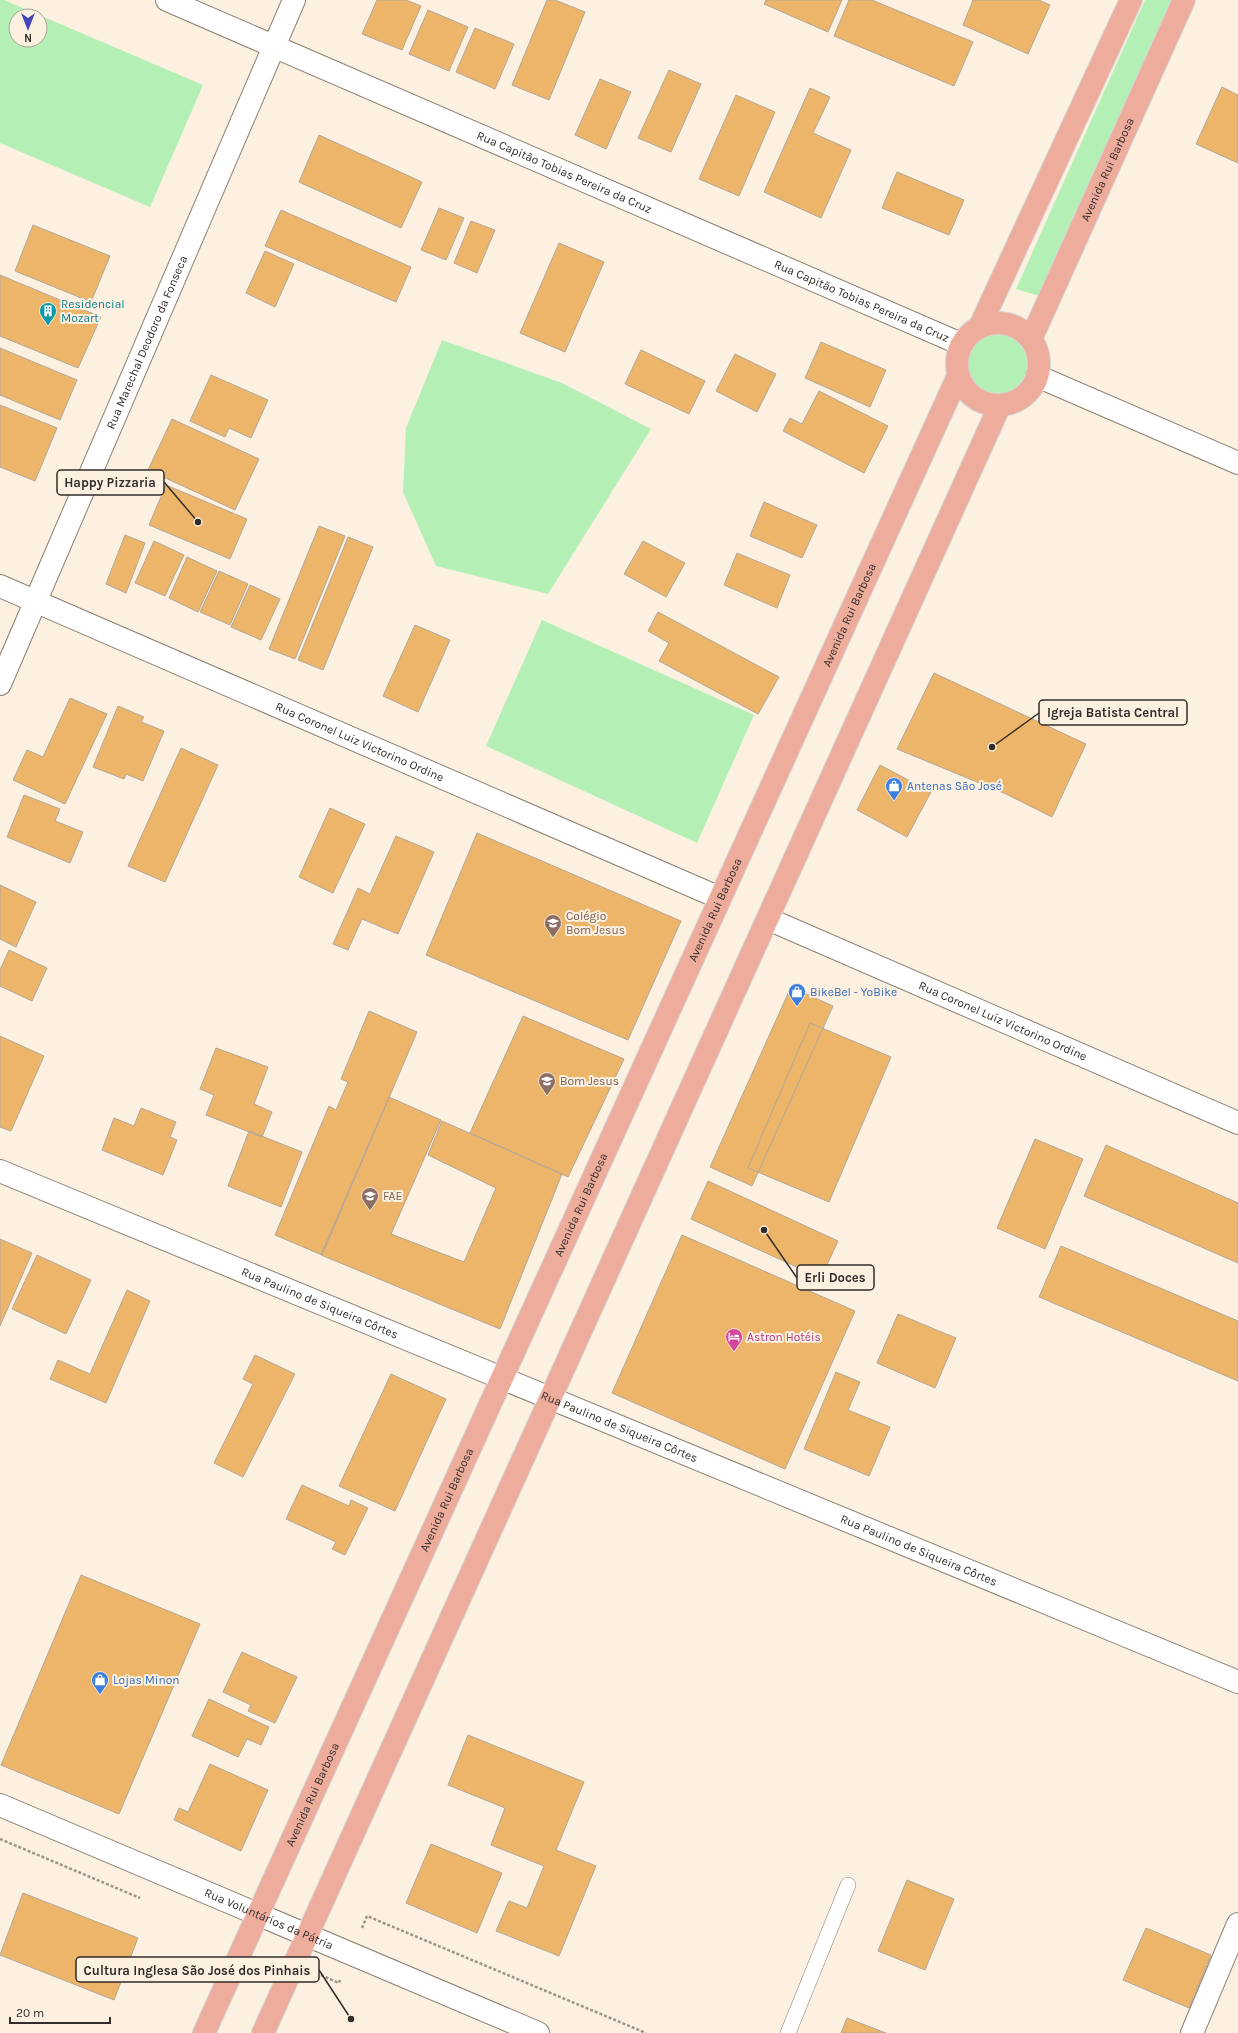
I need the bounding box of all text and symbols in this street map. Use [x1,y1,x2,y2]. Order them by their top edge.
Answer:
north arrow [8,8,48,48]
text: N [24,31,32,44]
street label: Avenida Rui Barbosa [1078,115,1137,224]
street label: Rua Capitão Tobias Pereira da Cruz [475,128,654,216]
street label: Rua Marechal Deodoro da Fonseca [103,253,190,431]
street label: Rua Capitão Tobias Pereira da Cruz [772,257,952,345]
place label: Residencial Mozart [61,297,125,325]
building icon: Residencial Mozart [38,301,58,326]
callout: Happy Pizzaria [57,470,164,495]
text: Happy Pizzaria [64,475,156,490]
street label: Avenida Rui Barbosa [820,561,879,669]
street label: Rua Coronel Luiz Victorino Ordine [273,699,446,784]
callout: Igreja Batista Central [1039,700,1187,725]
text: Igreja Batista Central [1047,705,1179,720]
shop icon: Antenas São José [884,776,904,801]
place label: Antenas São José [907,779,1002,793]
street label: Avenida Rui Barbosa [685,856,745,964]
place label: Colégio Bom Jesus [566,909,625,937]
school or university icon: Colégio Bom Jesus [543,913,563,938]
street label: Rua Coronel Luiz Victorino Ordine [917,978,1089,1064]
shop icon: BikeBel - YoBike [787,982,807,1007]
place label: BikeBel - YoBike [810,985,897,999]
school or university icon: Bom Jesus [537,1071,557,1096]
place label: Bom Jesus [560,1074,619,1088]
street label: Avenida Rui Barbosa [551,1151,611,1259]
school or university icon: FAE [360,1186,380,1211]
place label: FAE [383,1189,402,1203]
street label: Rua Paulino de Siqueira Côrtes [239,1264,400,1342]
callout: Erli Doces [797,1265,874,1290]
text: Erli Doces [804,1270,866,1285]
hotel icon: Astron Hotéis [724,1327,744,1352]
place label: Astron Hotéis [747,1330,821,1344]
street label: Rua Paulino de Siqueira Côrtes [539,1388,700,1465]
street label: Avenida Rui Barbosa [417,1446,476,1554]
street label: Rua Paulino de Siqueira Côrtes [838,1512,999,1589]
shop icon: Lojas Minon [90,1670,110,1695]
place label: Lojas Minon [113,1673,179,1687]
street label: Avenida Rui Barbosa [283,1740,342,1849]
street label: Rua Voluntários da Pátria [202,1885,335,1952]
callout: Cultura Inglesa São José dos Pinhais [76,1957,319,1982]
text: Cultura Inglesa São José dos Pinhais [84,1963,311,1978]
scale bar [10,1999,110,2025]
text: 20 m [16,2006,44,2020]

